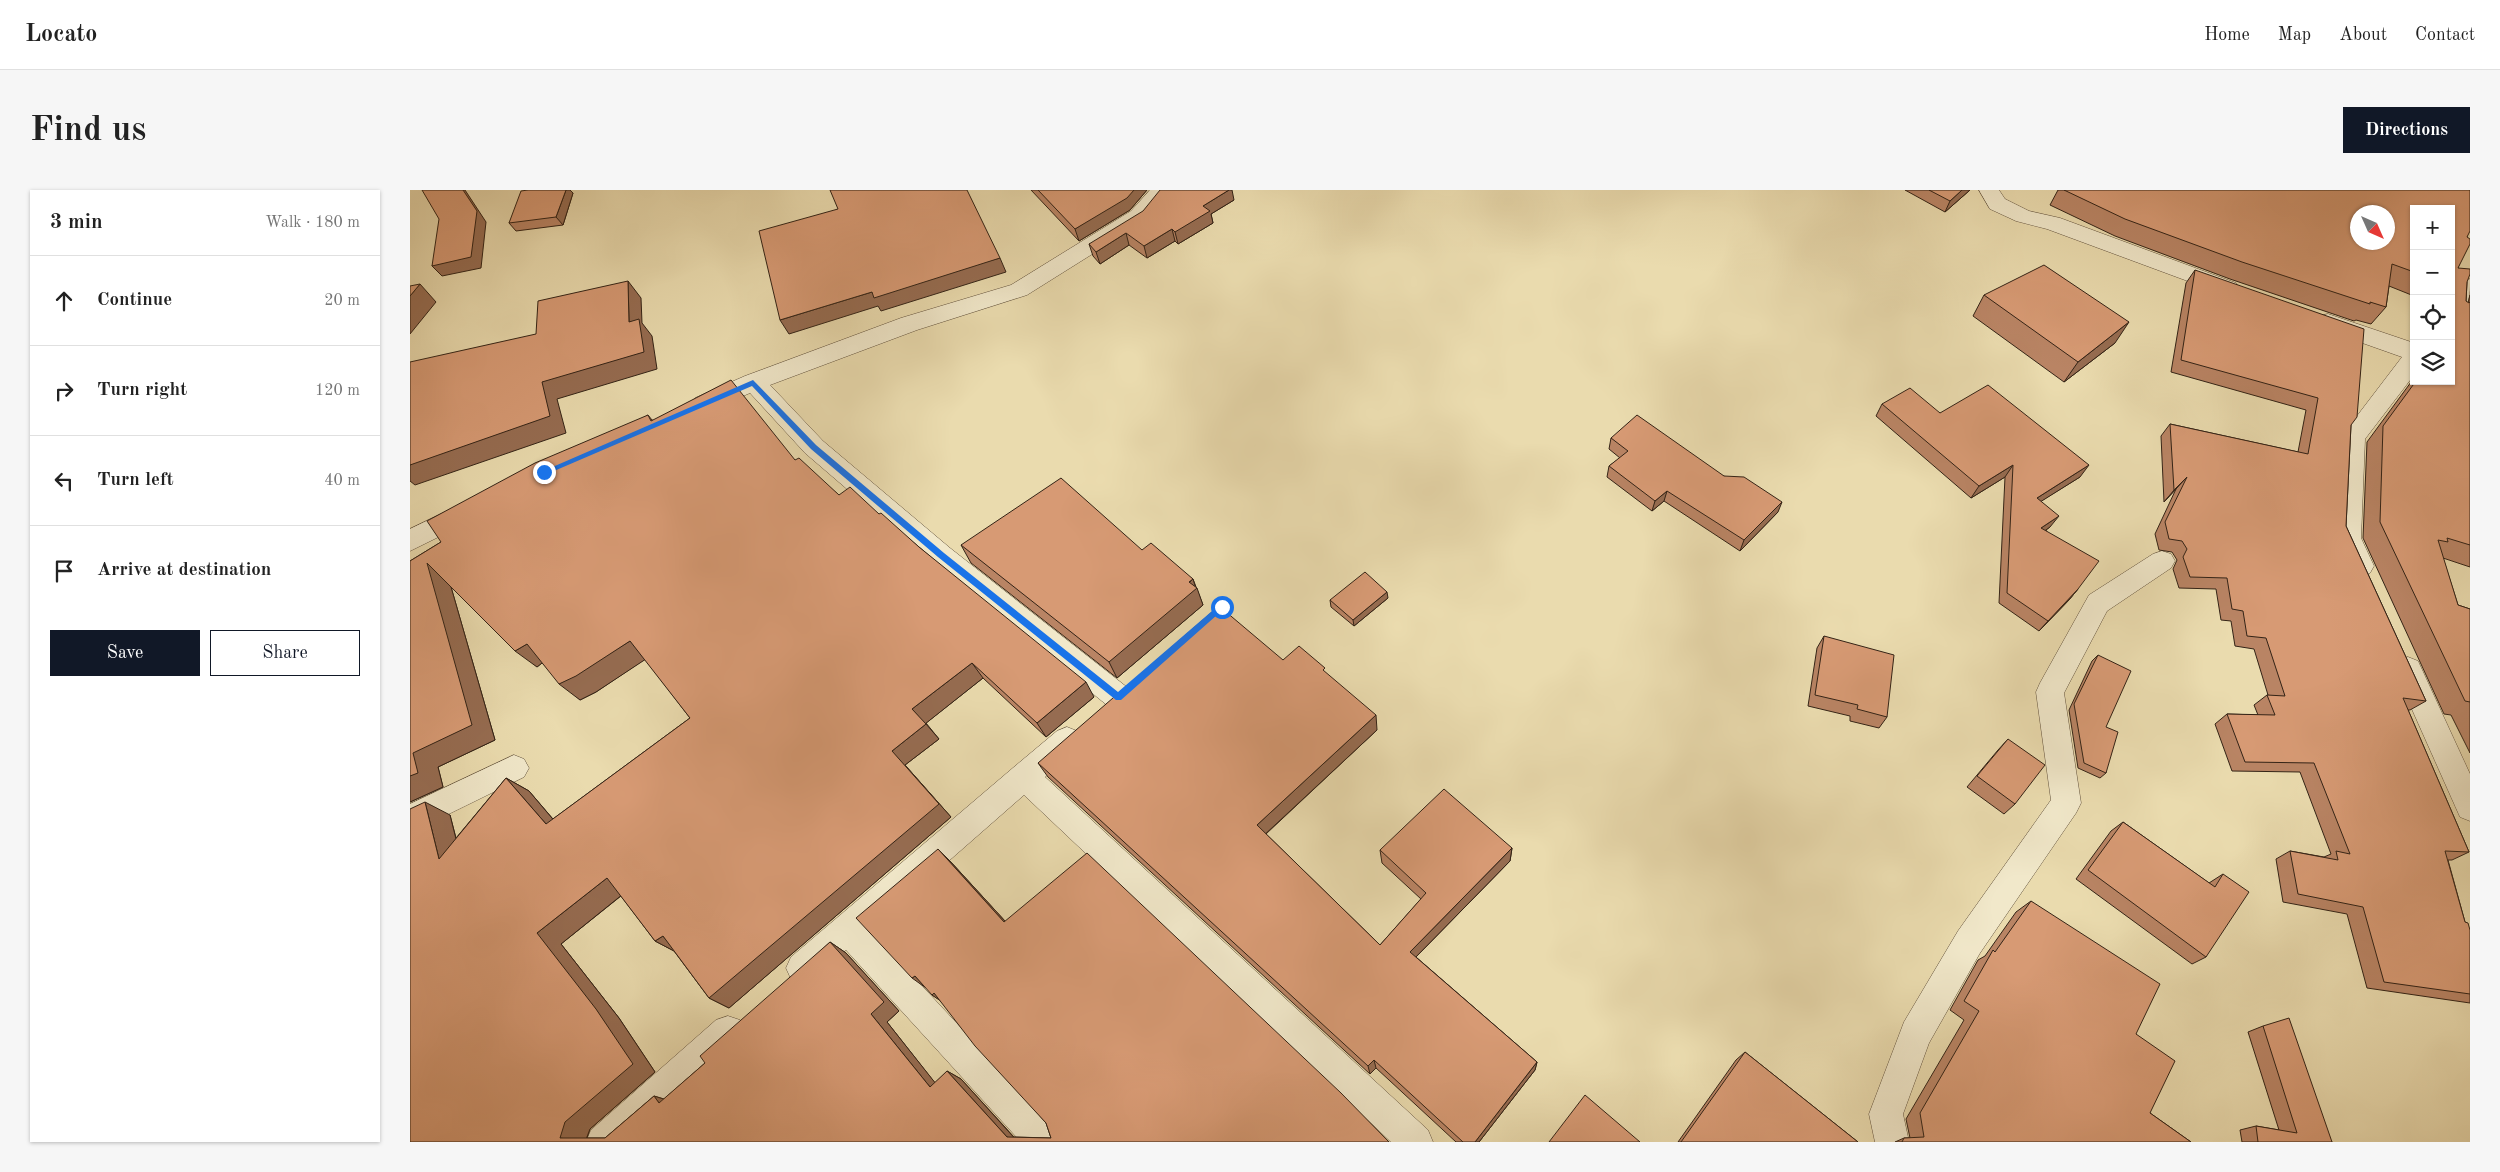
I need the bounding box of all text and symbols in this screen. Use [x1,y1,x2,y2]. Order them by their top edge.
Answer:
text: Locato [25,23,97,47]
text: Home [2204,26,2250,44]
text: Map [2278,26,2311,44]
text: About [2339,26,2387,44]
text: Contact [2415,26,2475,44]
button: Directions [2343,107,2470,153]
text: Find us [30,113,146,148]
north arrow [2350,205,2395,250]
map controls [2410,205,2455,385]
button: + [2410,205,2455,250]
text: 3 min [50,212,103,233]
text: Walk · 180 m [265,215,360,231]
button: − [2410,250,2455,295]
icon: ahead [50,287,78,315]
text: Continue [97,291,172,310]
text: 20 m [324,293,360,309]
button: locate [2410,295,2455,340]
button: layers [2410,340,2455,385]
icon: right [50,377,78,405]
text: Turn right [97,381,187,400]
text: 120 m [315,383,360,399]
route end [533,461,556,484]
icon: left [50,467,78,495]
text: Turn left [97,471,174,490]
text: 40 m [324,473,360,489]
icon: arrive [50,557,78,585]
text: Arrive at destination [97,561,271,580]
route start [1211,596,1234,619]
button: Save [50,630,200,676]
button: Share [210,630,360,676]

